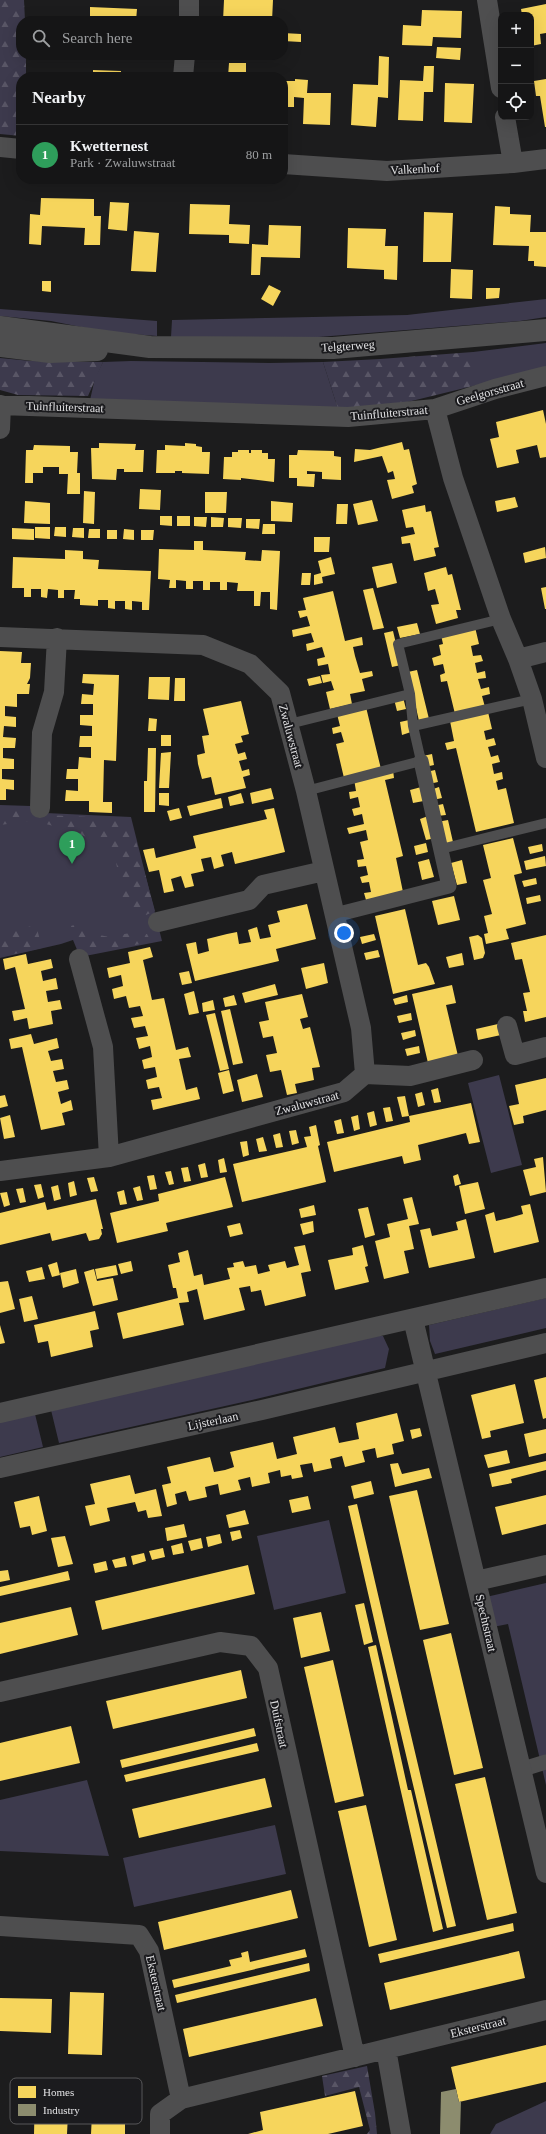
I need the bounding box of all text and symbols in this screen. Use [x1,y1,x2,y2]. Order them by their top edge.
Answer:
map controls [498,12,534,120]
button: + [498,12,534,48]
search box [16,16,288,60]
icon: search [30,27,52,49]
text: Search here [62,30,132,46]
button: − [498,48,534,84]
button: locate [498,84,534,120]
text: Nearby [32,88,86,107]
text: Kwetternest [70,138,148,154]
text: 1 [42,147,48,162]
text: 80 m [246,147,272,162]
text: Park · Zwaluwstraat [70,155,175,170]
street label: Valkenhof [390,161,440,177]
street label: Telgterweg [321,337,375,355]
street label: Geelgorsstraat [455,376,526,408]
street label: Tuinfluiterstraat [26,399,105,415]
street label: Tuinfluiterstraat [350,403,429,423]
street label: Zwaluwstraat [276,703,306,770]
pin: 1 [59,831,85,864]
your location [334,923,354,943]
street label: Zwaluwstraat [274,1088,341,1118]
street label: Lijsterlaan [186,1409,240,1433]
street label: Spechtstraat [473,1593,500,1654]
street label: Duifstraat [267,1699,291,1750]
street label: Eksterstraat [143,1954,169,2013]
street label: Eksterstraat [449,2013,508,2041]
legend [10,2078,142,2124]
text: Homes [43,2086,74,2098]
text: Industry [43,2104,80,2116]

